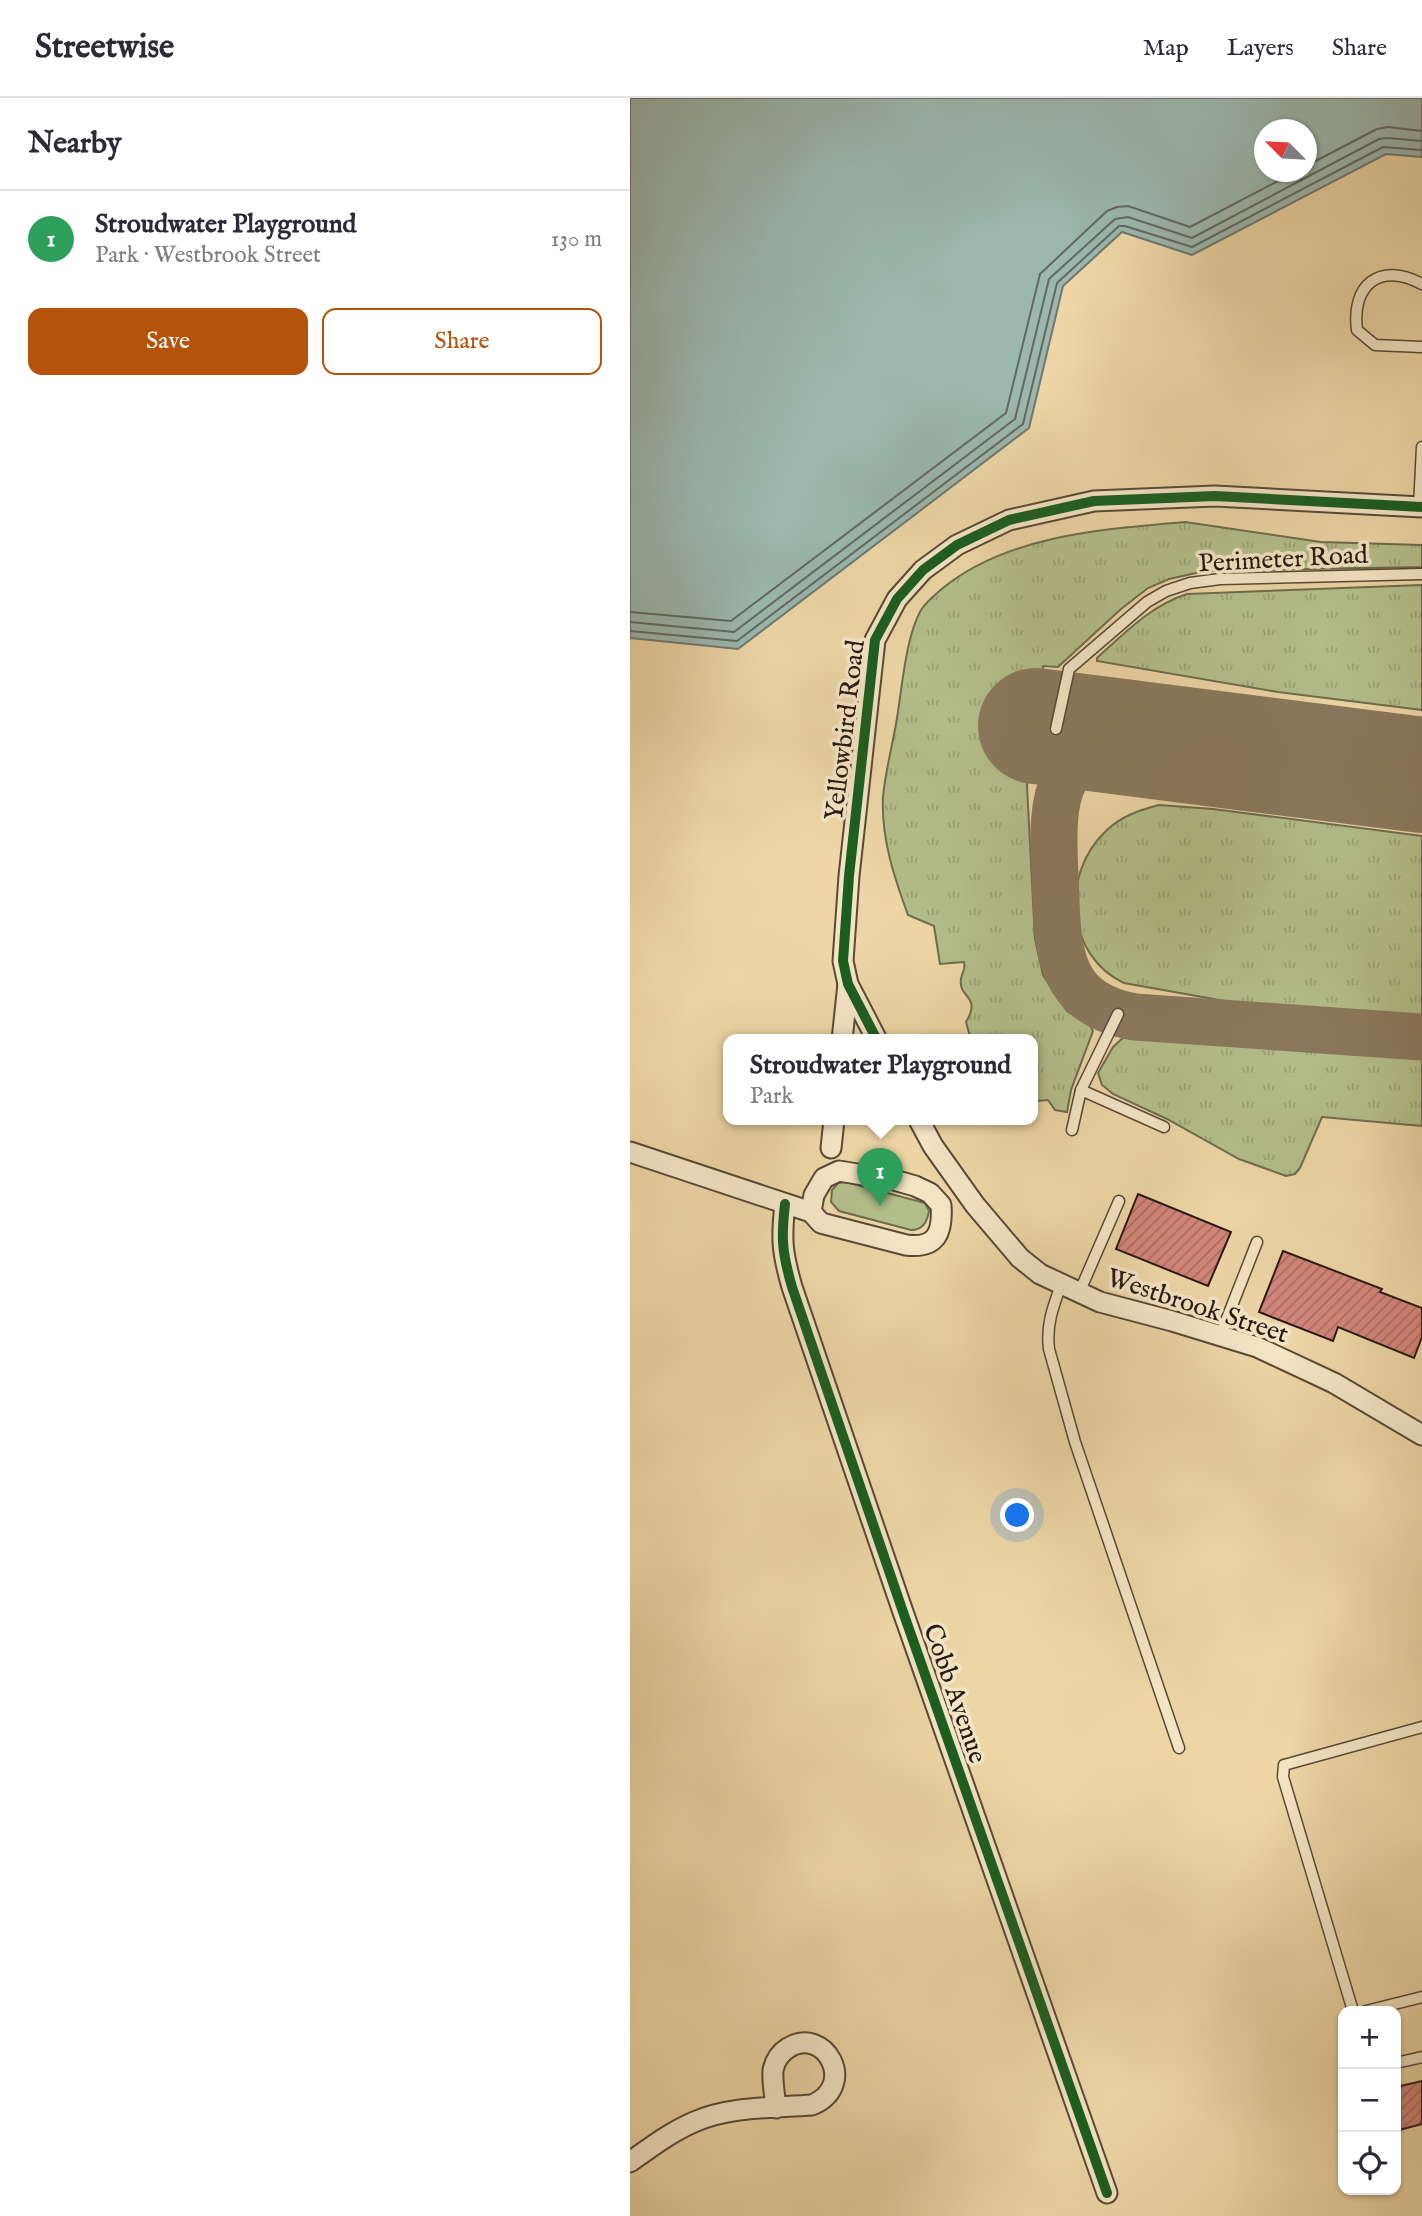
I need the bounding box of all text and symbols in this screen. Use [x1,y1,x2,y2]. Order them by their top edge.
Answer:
text: Streetwise [35,27,174,69]
text: Map [1143,33,1189,64]
text: Layers [1227,33,1294,64]
text: Share [1332,33,1387,64]
north arrow [1254,119,1317,182]
text: Nearby [28,125,121,163]
text: Stroudwater Playground [95,208,356,241]
text: 1 [47,225,55,254]
text: 130 m [551,225,602,254]
text: Park · Westbrook Street [95,241,321,270]
button: Save [28,308,308,375]
button: Share [322,308,602,375]
street label: Perimeter Road [1197,539,1369,580]
street label: Yellowbird Road [818,638,873,822]
popup [723,1034,1038,1125]
text: Stroudwater Playground [750,1049,1011,1082]
text: Park [750,1082,794,1111]
pin: 1 [857,1148,903,1206]
street label: Westbrook Street [1103,1262,1293,1351]
your location [1000,1498,1034,1532]
street label: Cobb Avenue [915,1619,994,1768]
map controls [1338,2006,1401,2195]
button: + [1338,2006,1401,2069]
button: − [1338,2069,1401,2132]
button: locate [1338,2132,1401,2195]

